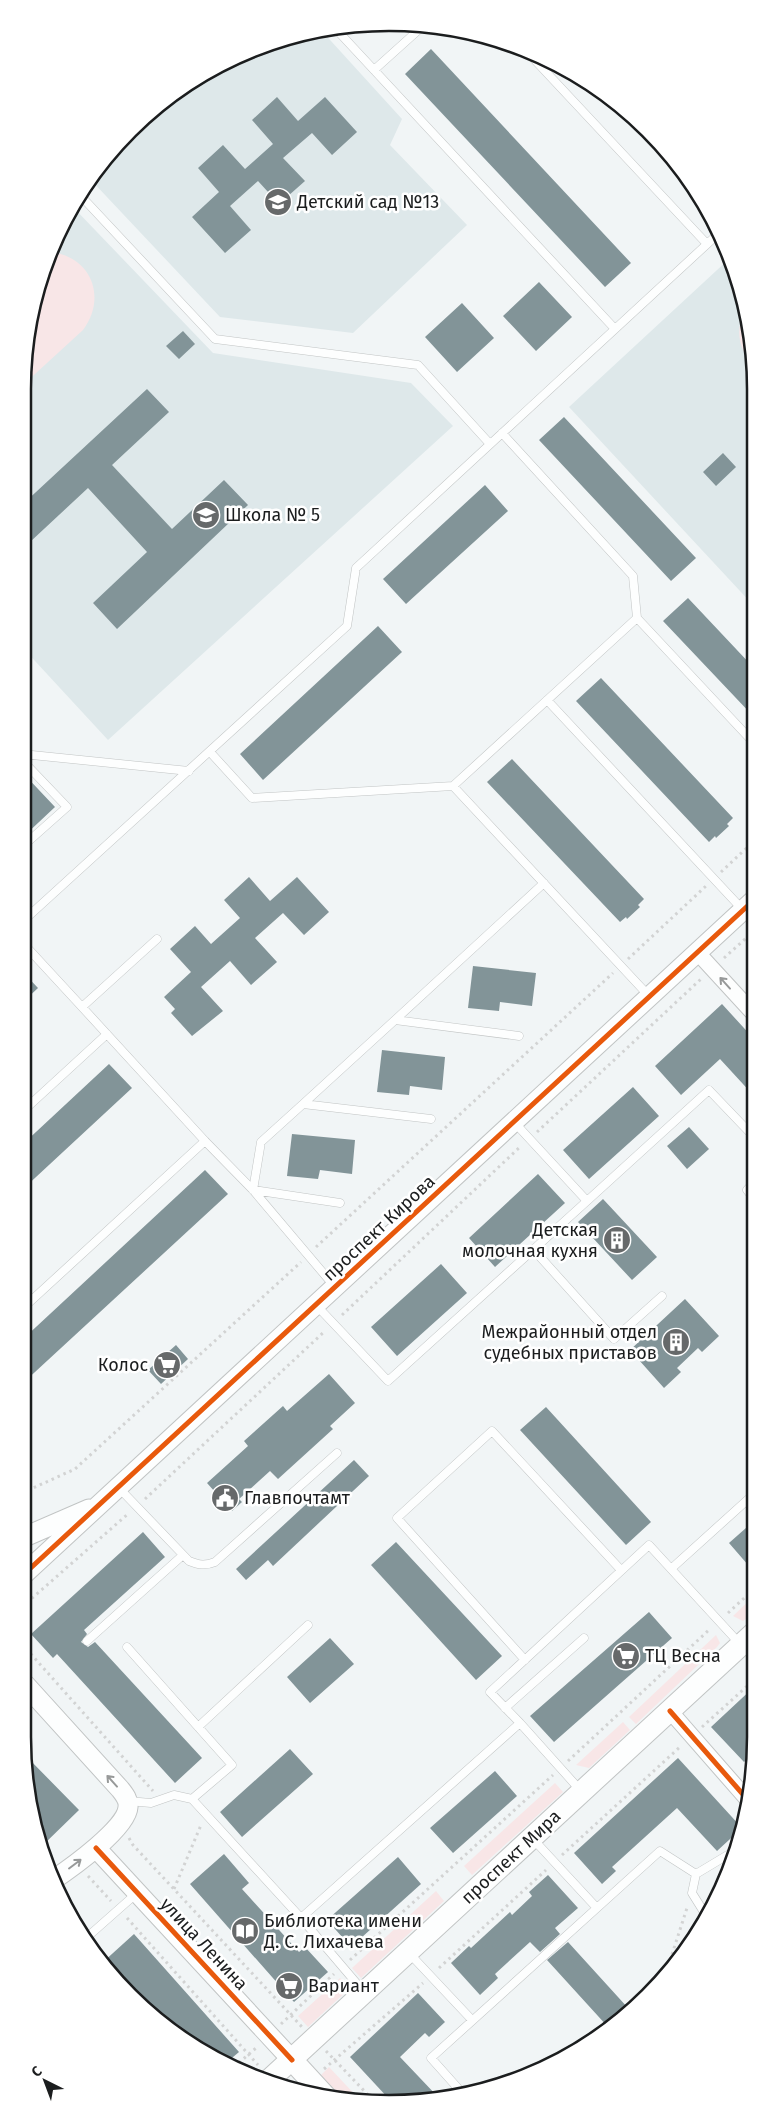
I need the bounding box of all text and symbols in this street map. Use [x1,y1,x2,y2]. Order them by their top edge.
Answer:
school or university icon: Детский сад №13 [263,187,293,217]
place label: Детский сад №13 [296,191,439,213]
school or university icon: Школа № 5 [191,500,221,530]
place label: Школа № 5 [225,504,320,526]
one-way arrow [720,976,731,989]
street label: проспект Кирова [318,1170,440,1286]
place label: Детская молочная кухня [462,1219,598,1262]
building icon: Детская молочная кухня [602,1225,632,1255]
place label: Межрайонный отдел судебных приставов [481,1321,657,1364]
building icon: Межрайонный отдел судебных приставов [661,1327,691,1357]
supermarket icon: Колос [152,1350,182,1380]
place label: Колос [98,1354,148,1376]
public building icon: Главпочтамт [210,1483,240,1513]
place label: Главпочтамт [244,1487,351,1509]
supermarket icon: ТЦ Весна [611,1641,641,1671]
place label: ТЦ Весна [645,1645,721,1667]
one-way arrow [106,1774,118,1787]
street label: проспект Мира [457,1805,565,1909]
one-way arrow [68,1859,81,1870]
street label: улица Ленина [156,1893,252,1995]
place label: Библиотека имени Д. С. Лихачева [263,1910,422,1953]
library icon: Библиотека имени Д. С. Лихачева [230,1916,260,1946]
supermarket icon: Вариант [274,1971,304,2001]
place label: Вариант [308,1975,380,1997]
north arrow [20,2056,70,2106]
text: С [28,2063,45,2081]

